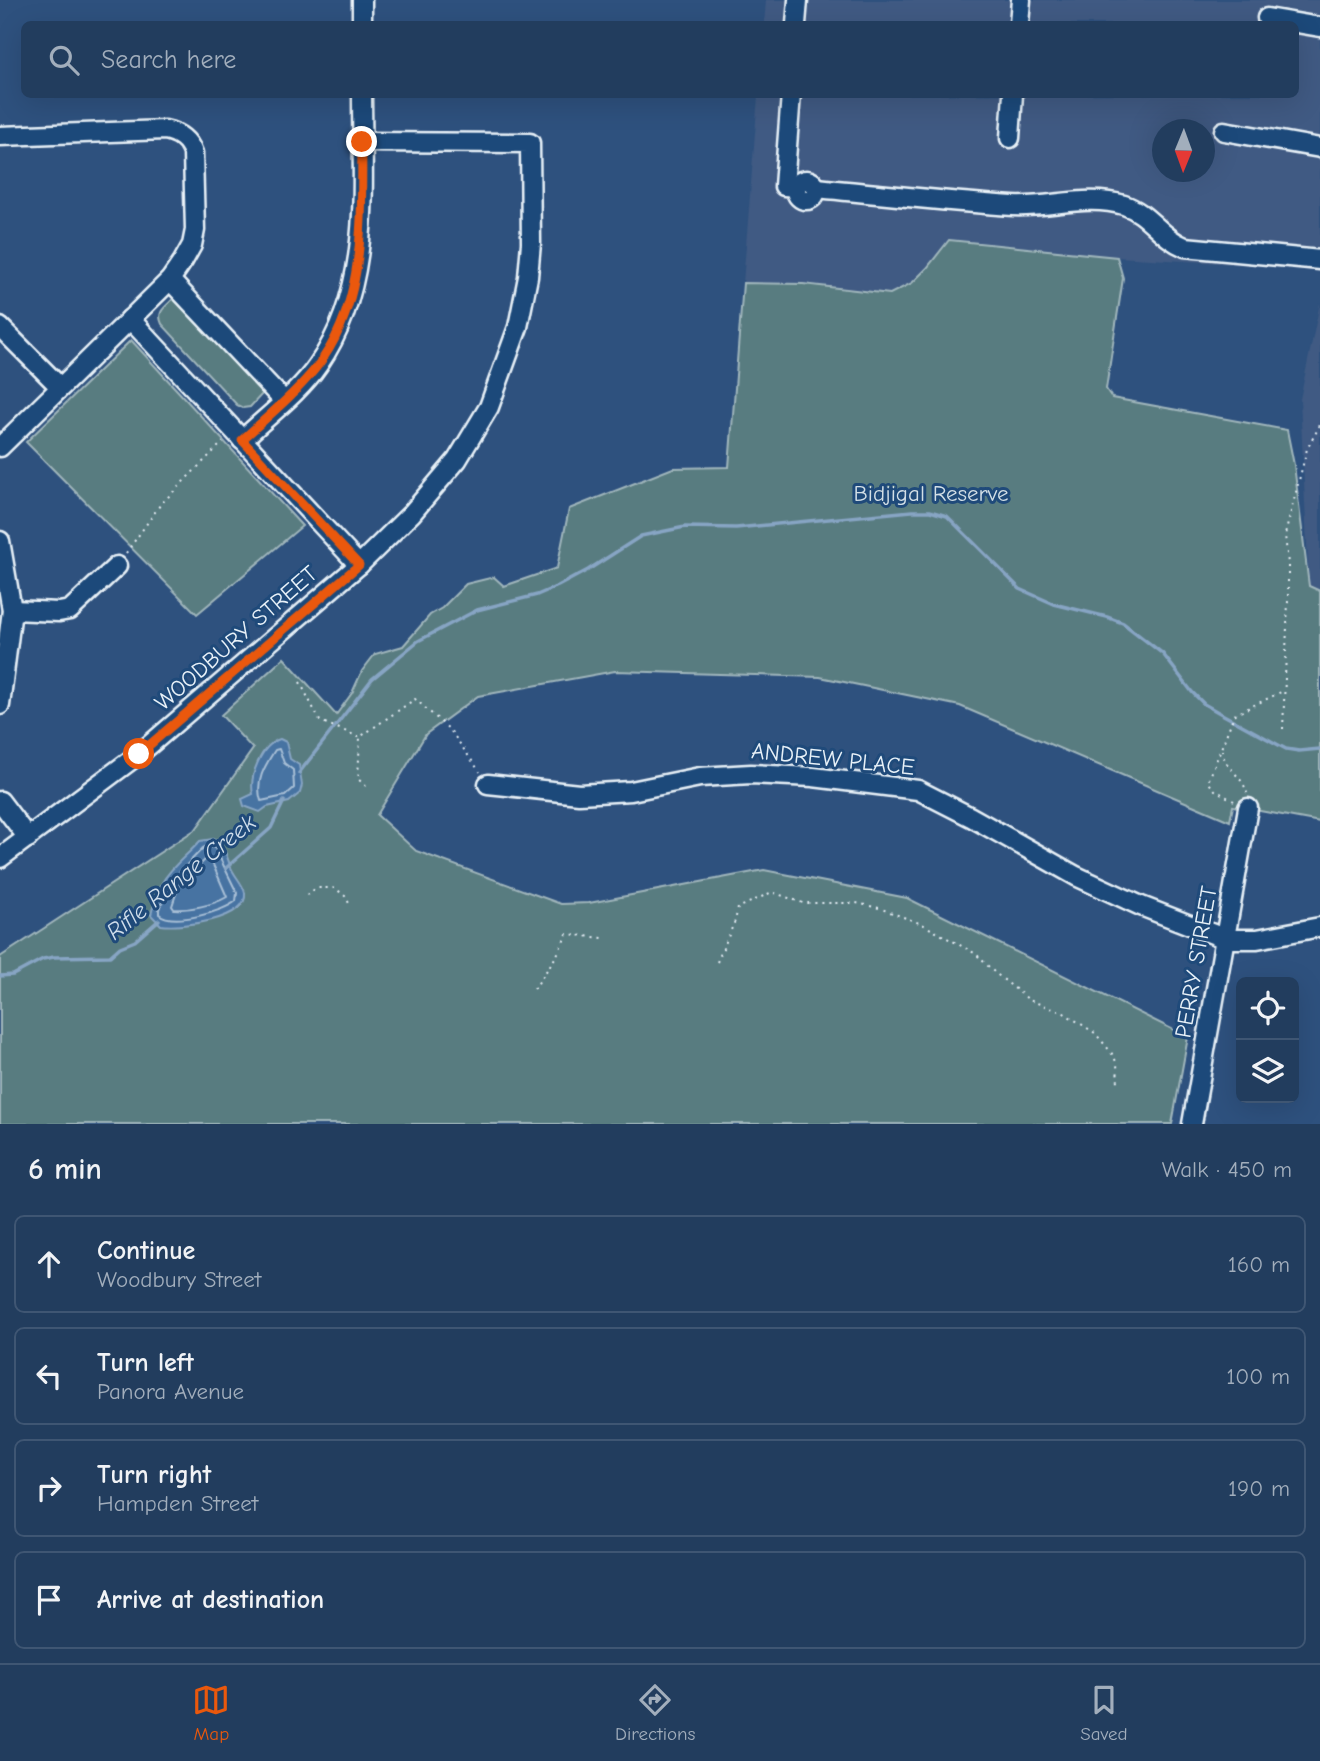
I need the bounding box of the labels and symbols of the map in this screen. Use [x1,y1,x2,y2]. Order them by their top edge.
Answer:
north arrow [1152,119,1215,182]
route end [346,126,377,157]
park label: Bidjigal Reserve [854,480,1008,507]
street label: WOODBURY STREET [149,560,323,716]
street label: ANDREW PLACE [750,737,916,781]
route start [123,738,154,769]
water label: Rifle Range Creek [101,808,262,946]
street label: PERRY STREET [1169,884,1223,1040]

